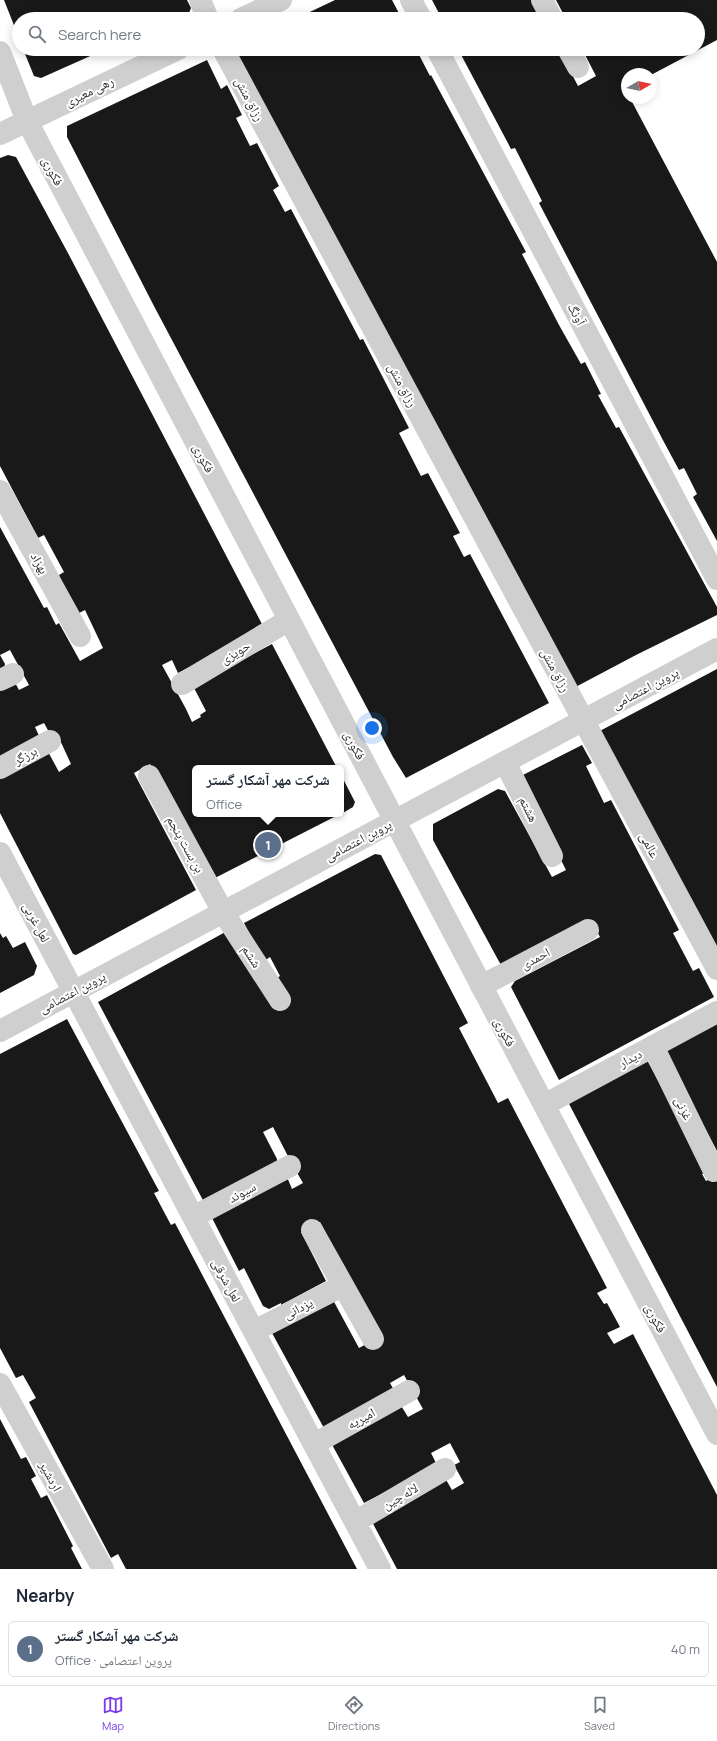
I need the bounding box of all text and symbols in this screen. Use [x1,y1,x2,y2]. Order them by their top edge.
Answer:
search box [12,12,705,56]
icon: search [26,23,48,45]
text: Search here [58,24,141,45]
north arrow [621,68,657,104]
street label: رهی معیری [61,71,117,111]
street label: رزاق منش [231,74,269,124]
street label: فکوری [38,153,68,189]
street label: آونگ [564,300,591,329]
street label: رزاق منش [384,360,422,410]
street label: فکوری [189,440,219,476]
street label: بهزاد [27,549,53,577]
street label: حویزی [217,636,253,668]
street label: رزاق منش [537,645,575,695]
street label: پروین اعتصامی [609,663,682,713]
your location [362,718,382,738]
street label: فکوری [340,727,370,763]
street label: برزگر [9,741,40,769]
popup [192,765,344,817]
text: شرکت مهر آشکار گستر [206,769,330,790]
street label: هشتم [515,793,543,825]
text: Office [206,795,242,813]
street label: بن بست پنجم [163,812,209,876]
street label: پروین اعتصامی [322,815,395,865]
street label: عالمی [636,829,664,861]
pin: 1 [255,830,281,860]
street label: لعل غربی [19,899,55,945]
street label: ششم [238,941,266,971]
street label: احمدی [517,943,553,973]
street label: پروین اعتصامی [36,967,109,1017]
street label: فکوری [490,1014,520,1050]
street label: دیدار [614,1044,645,1072]
street label: غزنی [671,1093,698,1123]
street label: سیوند [225,1177,259,1207]
street label: لعل شرقی [208,1255,246,1305]
street label: یزدانی [280,1293,316,1323]
street label: فکوری [641,1300,671,1336]
street label: امیریه [344,1403,378,1433]
street label: اردشیر [35,1457,67,1494]
street label: لاله چین [379,1478,421,1513]
text: Nearby [16,1584,74,1607]
text: شرکت مهر آشکار گستر [55,1625,178,1646]
text: 1 [27,1640,33,1658]
text: 40 m [671,1640,700,1658]
text: Office · پروین اعتصامی [55,1651,172,1669]
tab: Map [102,1694,124,1733]
tab: Directions [328,1694,380,1733]
tab: Saved [584,1694,615,1733]

